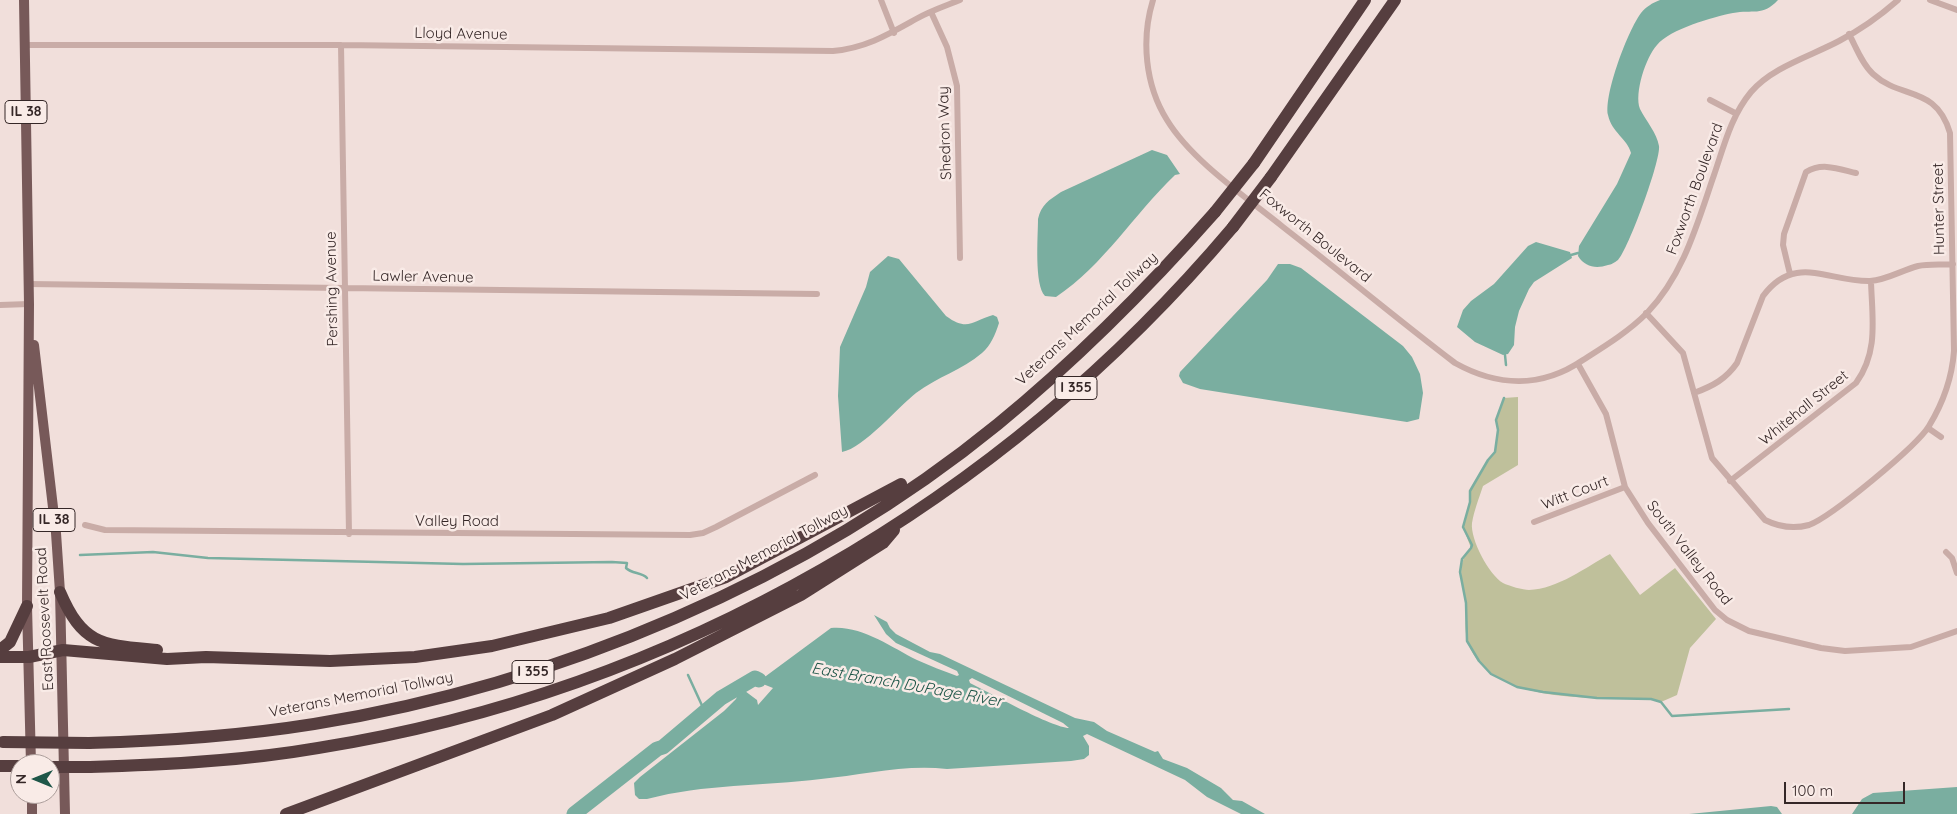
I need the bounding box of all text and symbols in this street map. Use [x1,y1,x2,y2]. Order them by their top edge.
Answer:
street label: Lloyd Avenue [414,24,508,44]
street label: Shedron Way [934,86,956,180]
road number: IL 38 [5,100,47,124]
street label: Foxworth Boulevard [1663,121,1727,257]
street label: Hunter Street [1929,163,1949,255]
street label: Foxworth Boulevard [1255,185,1375,287]
street label: Pershing Avenue [322,231,342,347]
street label: Veterans Memorial Tollway [1012,249,1162,389]
street label: Lawler Avenue [372,267,474,287]
street label: Whitehall Street [1756,367,1852,449]
road number: I 355 [1055,376,1097,399]
street label: Witt Court [1539,472,1611,514]
street label: South Valley Road [1643,497,1735,609]
street label: Veterans Memorial Tollway [677,501,851,605]
road number: IL 38 [33,508,75,532]
street label: Valley Road [415,512,499,530]
street label: East Roosevelt Road [32,547,58,691]
water label: East Branch DuPage River [810,659,1004,711]
road number: I 355 [512,660,554,684]
street label: Veterans Memorial Tollway [267,668,455,722]
north arrow [10,754,60,804]
scale bar [1787,772,1908,804]
text: N [12,774,30,784]
text: 100 m [1792,781,1833,800]

